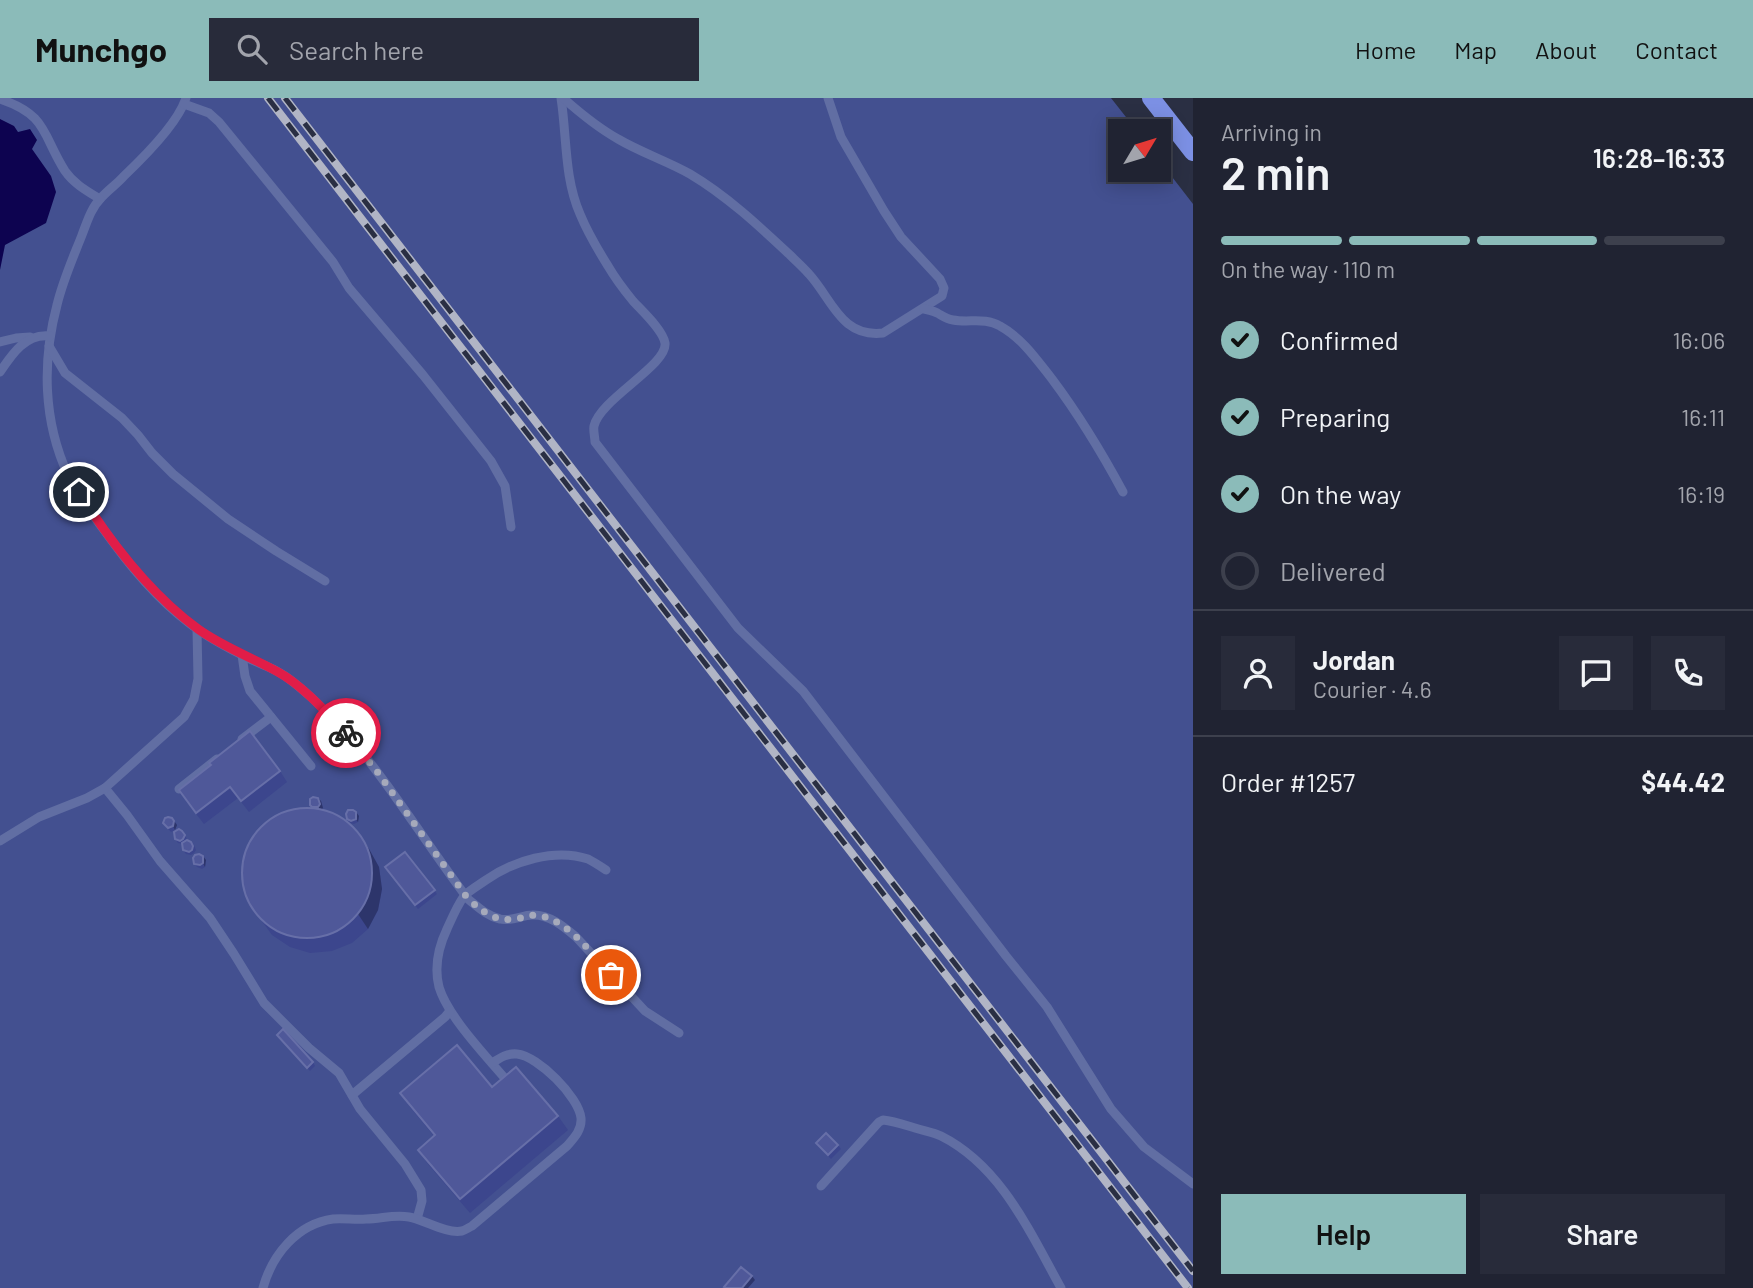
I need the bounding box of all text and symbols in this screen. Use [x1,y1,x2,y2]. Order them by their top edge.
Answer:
search box [209,18,699,81]
text: Munchgo [35,29,167,69]
icon: search [233,30,271,68]
text: Search here [289,34,424,65]
text: Home [1355,35,1416,64]
text: Map [1454,35,1497,64]
text: About [1535,35,1597,64]
text: Contact [1635,35,1718,64]
text: Arriving in [1221,118,1322,146]
north arrow [1108,119,1171,182]
map controls [1108,119,1171,182]
text: 16:28–16:33 [1593,142,1725,173]
text: 2 min [1221,144,1330,199]
text: On the way · 110 m [1221,255,1395,283]
icon: check [1221,321,1259,359]
text: Confirmed [1280,324,1399,355]
text: 16:06 [1672,326,1725,354]
icon: check [1221,398,1259,436]
text: Preparing [1280,401,1390,432]
text: 16:11 [1681,403,1725,431]
pin [49,462,109,522]
icon: home [60,473,98,511]
icon: check [1221,475,1259,513]
text: On the way [1280,478,1401,509]
text: 16:19 [1677,480,1725,508]
text: Delivered [1280,555,1386,586]
button: person [1221,636,1295,710]
button: chat [1559,636,1633,710]
button: phone [1651,636,1725,710]
text: Jordan [1313,644,1395,675]
text: Courier · 4.6 [1313,675,1432,703]
courier [311,698,381,768]
icon: bike [327,714,365,752]
text: Order #1257 [1221,766,1355,797]
text: $44.42 [1641,766,1725,797]
pin [581,945,641,1005]
icon: bag [592,956,630,994]
button: Help [1221,1194,1466,1274]
button: Share [1480,1194,1725,1274]

